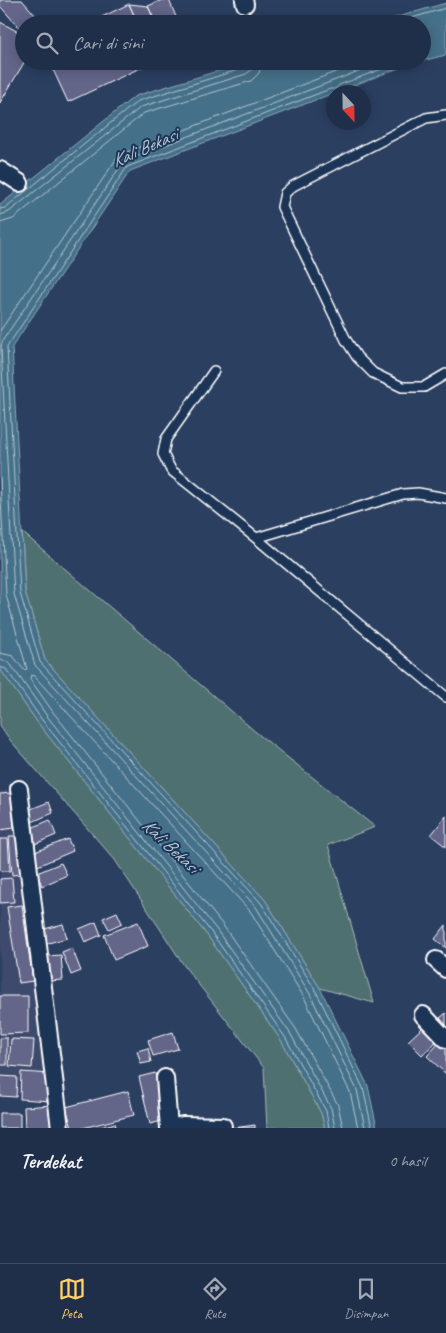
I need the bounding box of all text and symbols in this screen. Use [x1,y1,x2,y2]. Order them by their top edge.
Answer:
search box [15,15,431,70]
icon: search [33,29,61,57]
text: Cari di sini [73,31,143,55]
north arrow [326,85,371,130]
water label: Kali Bekasi [108,121,185,173]
water label: Kali Bekasi [137,813,207,881]
text: Terdekat [20,1148,81,1174]
text: 0 hasil [389,1151,426,1171]
tab: Peta [58,1275,86,1322]
tab: Rute [201,1275,229,1322]
tab: Disimpan [344,1275,388,1322]

